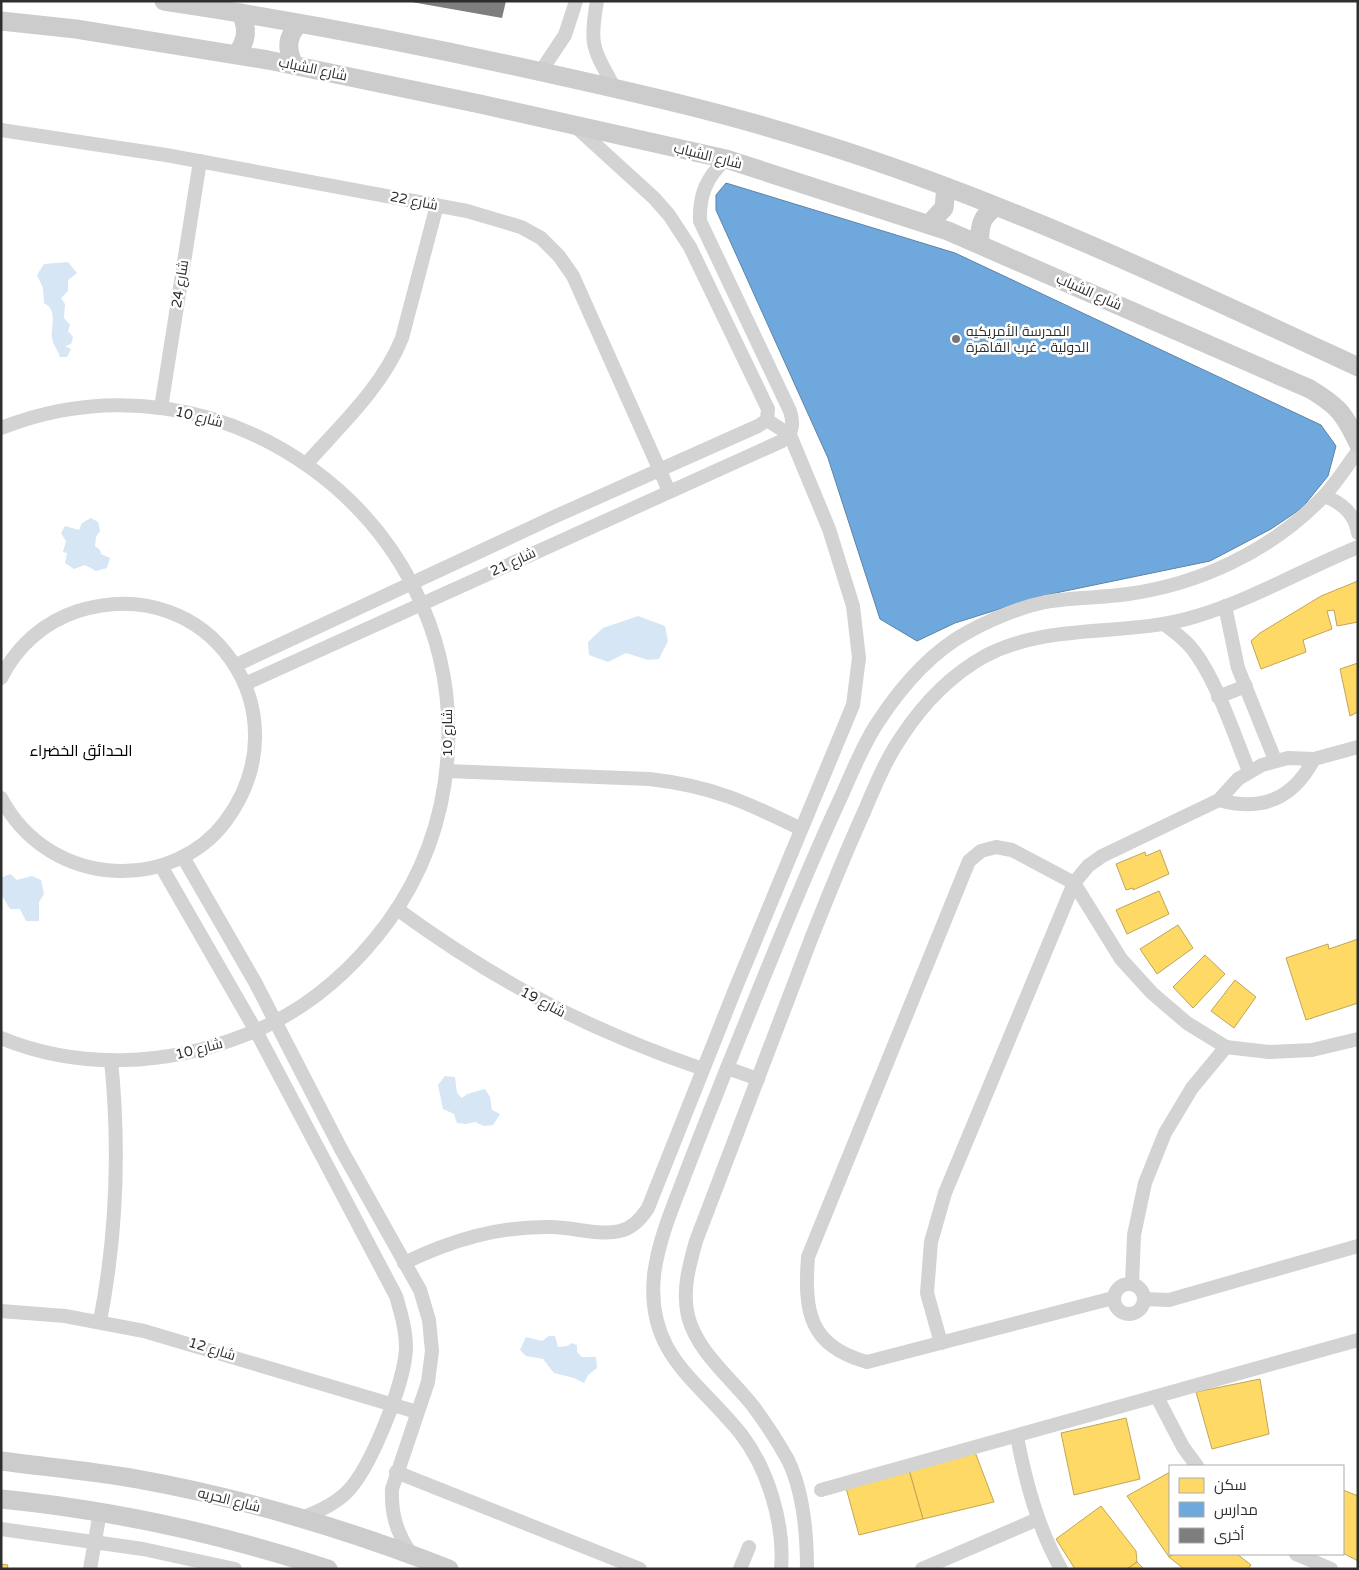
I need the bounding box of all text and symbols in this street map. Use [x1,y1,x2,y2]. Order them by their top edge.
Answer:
street label: شارع الشباب [277,53,349,85]
street label: شارع الشباب [672,139,744,173]
street label: شارع 22 [389,188,439,214]
street label: شارع 24 [168,259,192,309]
street label: شارع الشباب [1054,270,1124,314]
place label: المدرسة الأمريكيه الدولية - غرب القاهرة [966,323,1089,356]
marker: المدرسة الأمريكيه الدولية - غرب القاهرة [950,333,962,345]
street label: شارع 10 [173,403,225,431]
street label: شارع 21 [487,544,539,580]
street label: شارع 10 [439,709,456,757]
district label: الحدائق الخضراء [29,741,133,761]
street label: شارع 19 [518,983,568,1021]
street label: شارع 10 [173,1035,225,1063]
street label: شارع 12 [186,1334,238,1364]
legend [1169,1465,1344,1555]
text: سكن [1214,1476,1247,1495]
street label: شارع الحريه [196,1484,262,1516]
text: مدارس [1214,1501,1258,1520]
text: أخرى [1214,1525,1244,1545]

